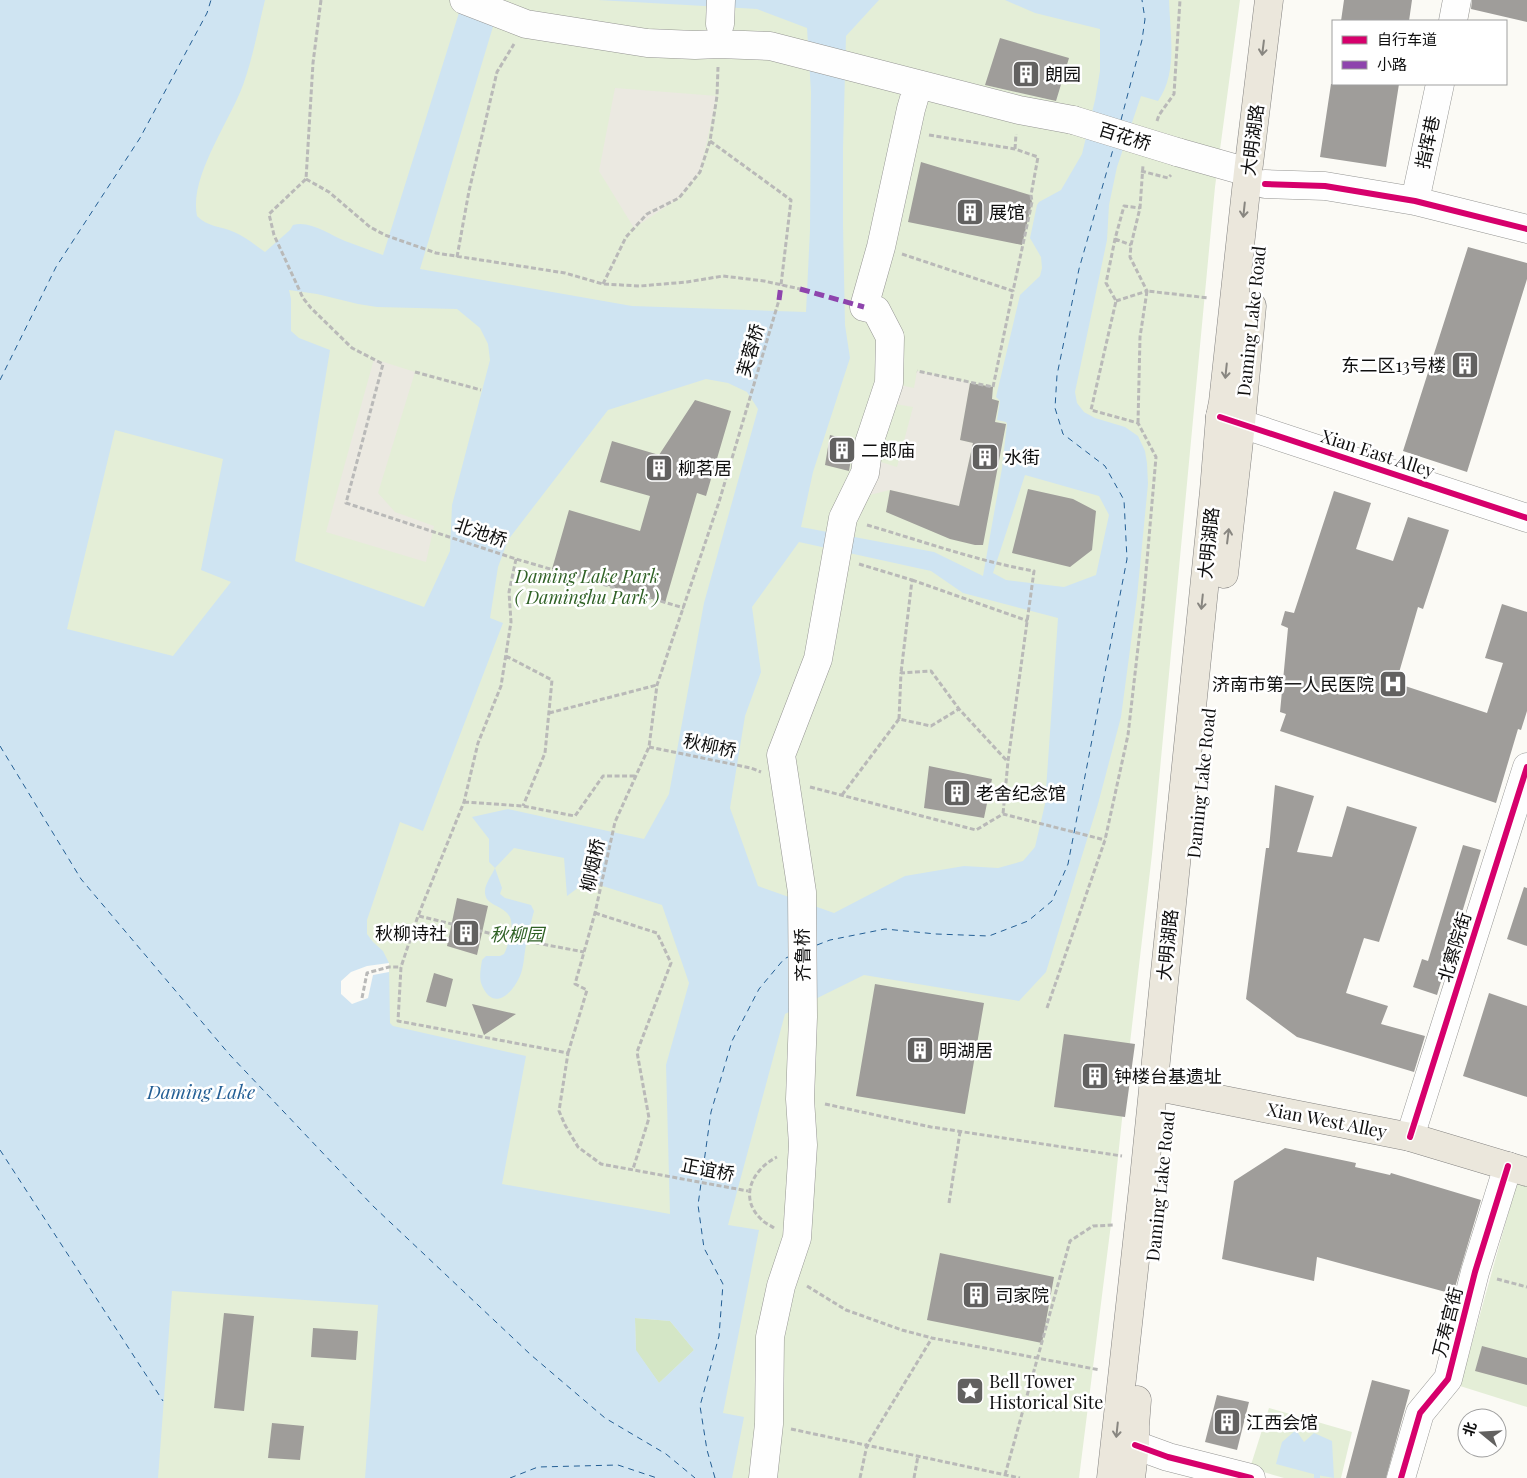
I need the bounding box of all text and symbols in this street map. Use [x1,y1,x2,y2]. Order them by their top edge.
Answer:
legend [1332,20,1507,85]
text: 自行车道 [1377,29,1437,49]
one-way arrow [1258,40,1268,56]
text: 小路 [1377,54,1407,74]
building icon: 朗园 [1011,59,1041,89]
place label: 朗园 [1045,62,1081,86]
street label: 大明湖路 [1236,103,1268,177]
street label: 指挥巷 [1410,113,1444,171]
street label: 百花桥 [1096,117,1154,155]
building icon: 展馆 [955,197,985,227]
place label: 展馆 [989,200,1025,224]
one-way arrow [1239,201,1248,217]
street label: Daming Lake Road [1231,244,1271,397]
street label: 芙蓉桥 [731,321,769,379]
building icon: 东二区13号楼 [1450,350,1480,380]
place label: 东二区13号楼 [1342,353,1446,377]
one-way arrow [1221,363,1231,379]
street label: Xian East Alley [1318,423,1438,483]
building icon: 二郎庙 [827,435,857,465]
place label: 二郎庙 [861,438,915,462]
building icon: 水街 [970,442,1000,472]
place label: 水街 [1004,445,1040,469]
building icon: 柳茗居 [644,453,674,483]
place label: 柳茗居 [678,456,732,480]
street label: 大明湖路 [1192,506,1224,580]
street label: 北池桥 [452,512,510,552]
one-way arrow [1223,528,1233,544]
park label: Daming Lake Park ( Daminghu Park ) [514,564,659,609]
one-way arrow [1197,594,1207,610]
hospital icon: 济南市第一人民医院 [1378,669,1408,699]
place label: 济南市第一人民医院 [1212,672,1374,696]
street label: Daming Lake Road [1181,706,1221,859]
street label: 秋柳桥 [681,728,739,762]
building icon: 老舍纪念馆 [942,778,972,808]
place label: 老舍纪念馆 [976,781,1066,805]
street label: 柳烟桥 [575,836,609,894]
street label: 大明湖路 [1151,908,1183,982]
street label: 北察院街 [1432,909,1476,985]
building icon: 秋柳诗社 [451,918,481,948]
place label: 秋柳诗社 [375,921,447,945]
park label: 秋柳园 [490,922,547,946]
street label: 齐鲁桥 [790,928,814,982]
building icon: 明湖居 [905,1035,935,1065]
place label: 明湖居 [939,1038,993,1062]
building icon: 钟楼台基遗址 [1080,1061,1110,1091]
place label: 钟楼台基遗址 [1114,1064,1222,1088]
water label: Daming Lake [146,1078,255,1104]
street label: Xian West Alley [1265,1097,1389,1143]
street label: Daming Lake Road [1140,1109,1180,1262]
street label: 正谊桥 [679,1152,737,1186]
building icon: 司家院 [961,1280,991,1310]
place label: 司家院 [995,1283,1049,1307]
street label: 万寿宫街 [1427,1284,1467,1360]
place label: Bell Tower Historical Site [989,1369,1103,1414]
place icon: Bell Tower Historical Site [955,1376,985,1406]
building icon: 江西会馆 [1212,1407,1242,1437]
north arrow [1457,1408,1507,1458]
place label: 江西会馆 [1246,1410,1318,1434]
text: 北 [1458,1419,1480,1438]
one-way arrow [1112,1422,1121,1438]

